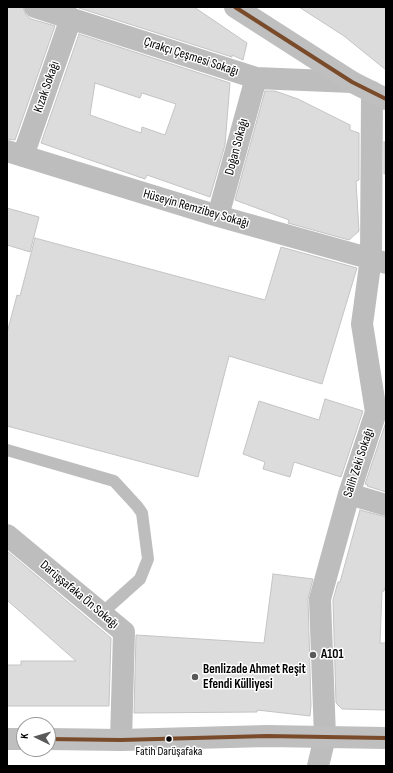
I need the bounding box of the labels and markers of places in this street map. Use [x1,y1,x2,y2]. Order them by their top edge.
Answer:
place label: A101 [321,647,344,663]
marker: A101 [308,650,318,660]
place label: Benlizade Ahmet Reşit Efendi Külliyesi [203,662,306,693]
marker: Benlizade Ahmet Reşit Efendi Külliyesi [190,672,200,682]
marker: Fatih Darüşafaka [164,734,174,744]
place label: Fatih Darüşafaka [136,745,202,759]

